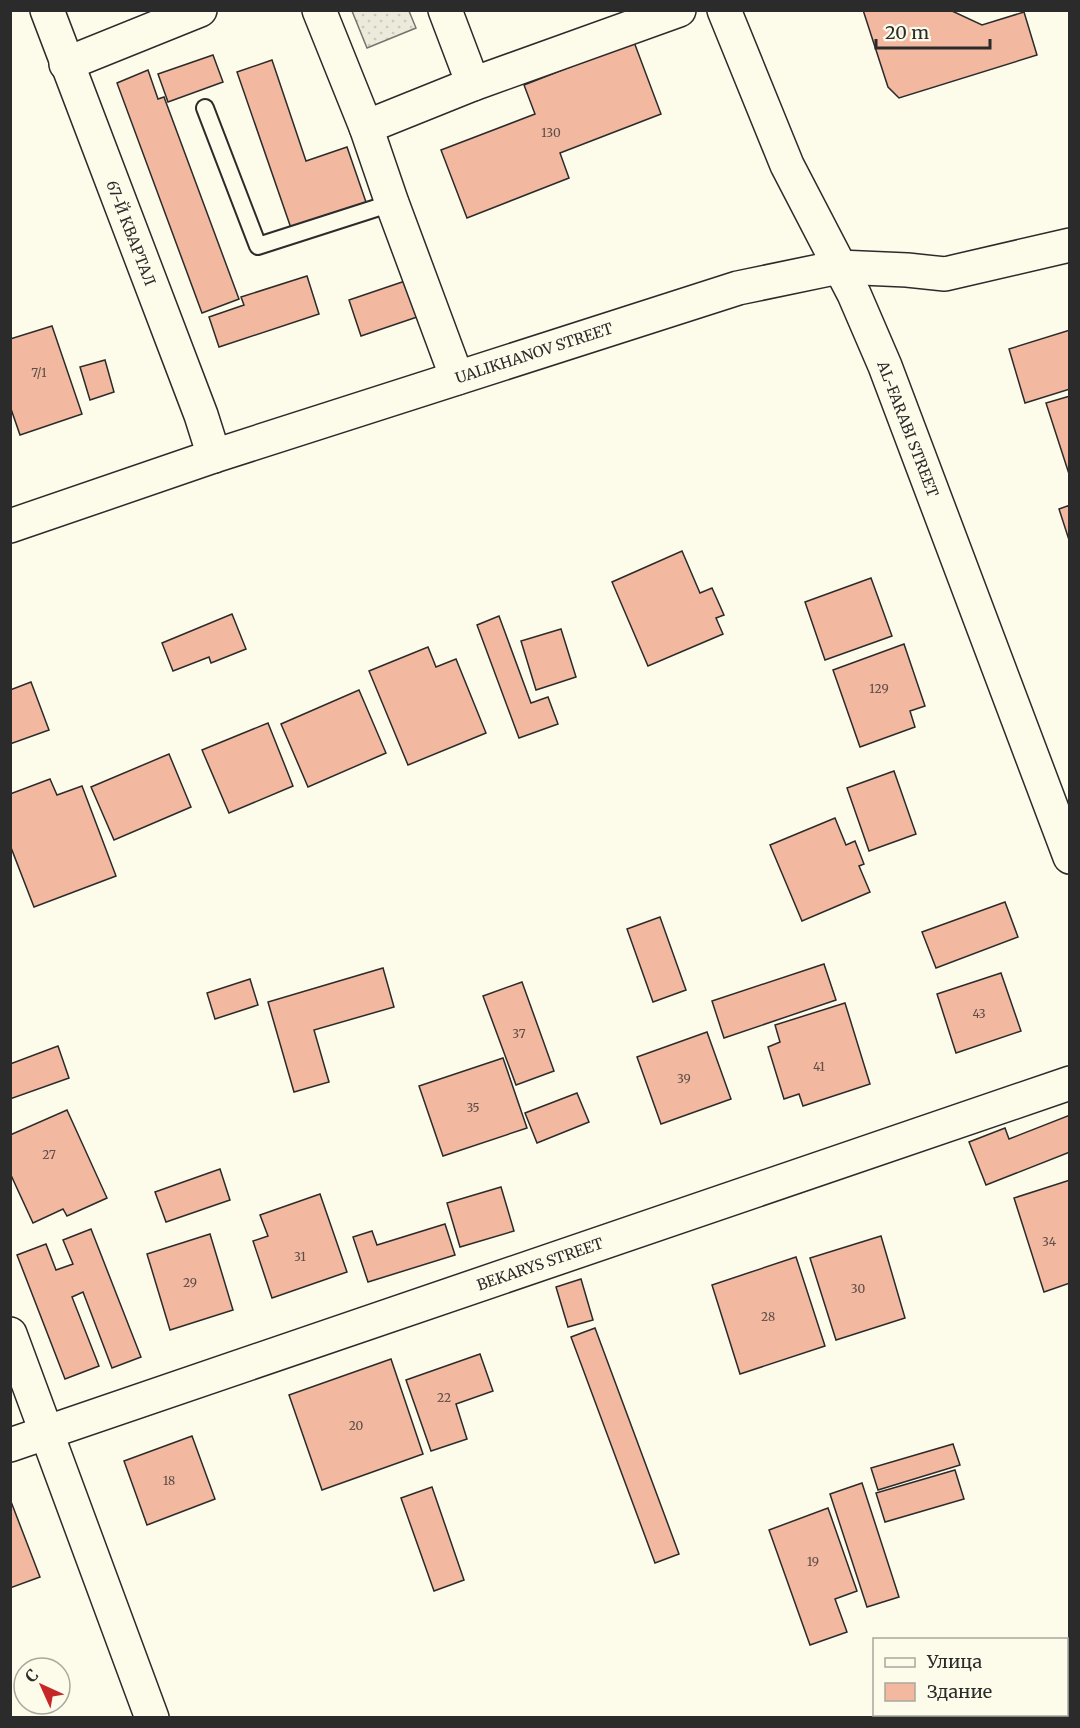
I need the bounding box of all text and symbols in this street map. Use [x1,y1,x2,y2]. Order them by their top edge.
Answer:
scale bar [876,12,990,50]
text: 20 m [885,21,929,44]
house number: 130 [541,125,561,140]
street label: 67-Й КВАРТАЛ [102,177,161,288]
street label: UALIKHANOV STREET [453,318,616,387]
street label: AL-FARABI STREET [873,357,943,500]
house number: 7/1 [31,365,47,380]
house number: 129 [869,681,889,696]
house number: 43 [972,1006,986,1021]
house number: 37 [512,1026,526,1041]
house number: 41 [813,1059,826,1074]
house number: 39 [677,1071,691,1086]
house number: 35 [466,1100,480,1115]
house number: 27 [42,1147,56,1162]
street label: BEKARYS STREET [474,1233,606,1295]
house number: 34 [1042,1234,1057,1249]
house number: 31 [294,1249,306,1264]
house number: 29 [183,1275,197,1290]
house number: 30 [851,1281,865,1296]
house number: 28 [761,1309,775,1324]
house number: 22 [437,1390,451,1405]
house number: 20 [349,1418,364,1433]
house number: 18 [163,1473,175,1488]
house number: 19 [807,1554,819,1569]
legend [873,1638,1068,1716]
text: Улица [926,1650,982,1673]
north arrow [12,1656,72,1716]
text: С [21,1665,42,1686]
text: Здание [927,1680,992,1703]

